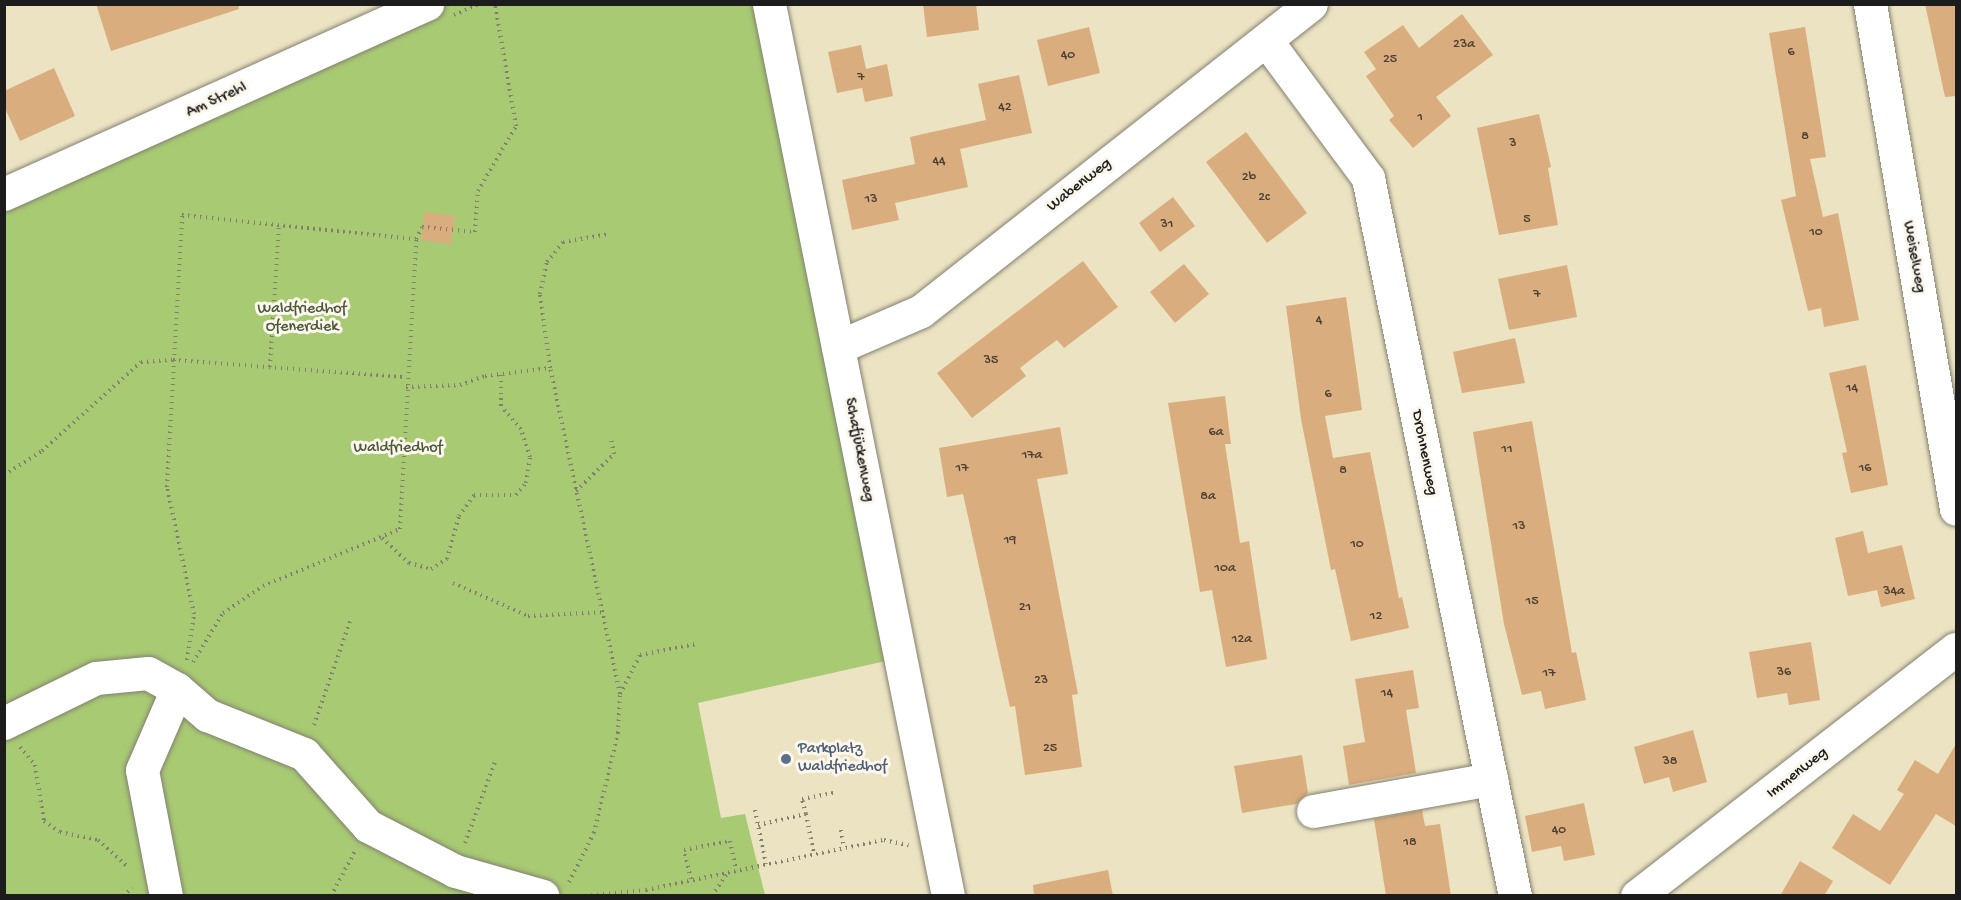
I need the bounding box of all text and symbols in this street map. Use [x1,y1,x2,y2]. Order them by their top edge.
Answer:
house number: 23a [1453,37,1475,53]
house number: 6 [1787,45,1795,61]
house number: 40 [1061,48,1075,64]
house number: 25 [1383,52,1397,68]
house number: 7 [857,70,865,86]
street label: Am Strehl [184,79,250,123]
house number: 42 [998,100,1012,116]
house number: 1 [1417,110,1423,126]
house number: 8 [1801,129,1809,145]
house number: 3 [1509,136,1517,152]
house number: 44 [932,154,946,170]
street label: Wabenweg [1044,155,1116,217]
house number: 2b [1242,170,1256,186]
house number: 2c [1258,190,1270,206]
house number: 13 [865,192,877,208]
house number: 5 [1523,212,1531,228]
house number: 31 [1161,217,1173,233]
street label: Weiselweg [1897,220,1929,294]
house number: 10 [1809,225,1823,241]
house number: 7 [1533,287,1541,303]
park label: Waldfriedhof Ofenerdiek [258,300,346,338]
house number: 4 [1316,313,1322,329]
house number: 35 [984,353,998,369]
house number: 14 [1846,381,1858,397]
house number: 6 [1324,387,1332,403]
street label: Schafjückenweg [839,396,877,504]
street label: Drohnenweg [1405,409,1441,497]
house number: 6a [1209,425,1223,441]
park label: Waldfriedhof [354,439,442,459]
house number: 11 [1501,442,1513,458]
house number: 17a [1022,448,1042,464]
house number: 17 [956,461,968,477]
house number: 16 [1859,461,1871,477]
house number: 8 [1339,463,1347,479]
house number: 8a [1200,489,1216,505]
house number: 13 [1513,519,1525,535]
house number: 19 [1004,533,1016,549]
house number: 10 [1350,537,1364,553]
house number: 10a [1214,561,1236,577]
house number: 34a [1883,584,1905,600]
house number: 15 [1525,594,1539,610]
house number: 21 [1019,600,1031,616]
house number: 12 [1370,609,1382,625]
house number: 12a [1232,632,1252,648]
house number: 36 [1777,665,1791,681]
house number: 17 [1543,666,1555,682]
house number: 23 [1034,673,1048,689]
house number: 14 [1381,686,1393,702]
place label: Parkplatz Waldfriedhof [798,740,887,778]
house number: 25 [1043,741,1057,757]
street label: Immenweg [1764,744,1832,804]
marker: Parkplatz Waldfriedhof [779,752,793,766]
house number: 38 [1663,754,1677,770]
house number: 40 [1552,823,1566,839]
house number: 18 [1403,835,1417,851]

